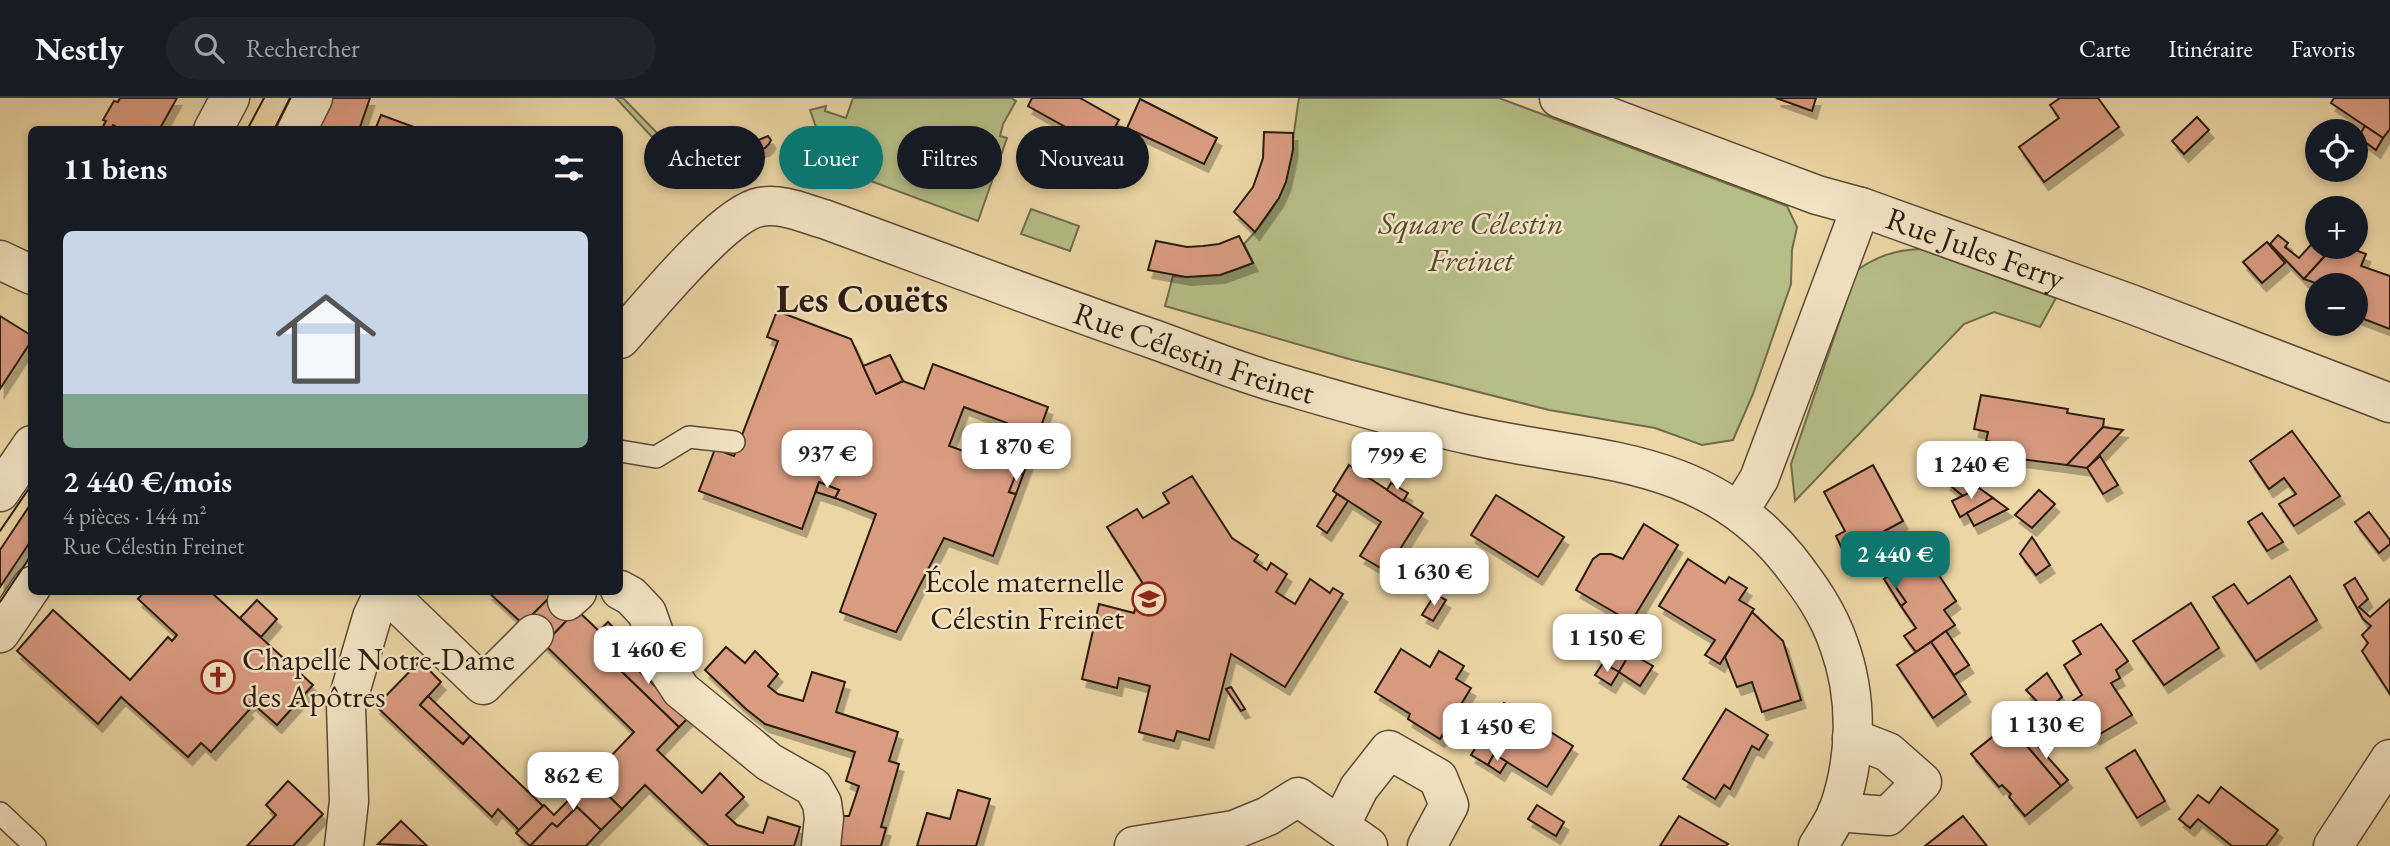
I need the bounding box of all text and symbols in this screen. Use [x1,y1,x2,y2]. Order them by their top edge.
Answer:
search box [166,17,656,80]
text: Nestly [35,27,124,70]
icon: search [190,29,228,67]
text: Rechercher [246,31,360,65]
text: Carte [2079,33,2130,64]
text: Itinéraire [2168,33,2253,64]
text: Favoris [2291,33,2355,64]
map controls [2305,119,2368,336]
button: locate [2305,119,2368,182]
chip: Acheter [644,126,765,189]
chip: Louer [779,126,883,189]
chip: Filtres [897,126,1002,189]
chip: Nouveau [1016,126,1149,189]
text: 11 biens [63,149,167,188]
icon: filters [550,149,588,187]
button: + [2305,196,2368,259]
street label: Rue Jules Ferry [1881,197,2071,300]
park label: Square Célestin Freinet [1377,202,1564,281]
button: − [2305,273,2368,336]
district label: Les Couëts [776,274,948,323]
icon: home [263,276,389,402]
street label: Rue Célestin Freinet [1068,292,1320,414]
pin: 1 870 € [951,424,1081,483]
pin: 937 € [778,430,876,490]
text: 1 870 € [978,431,1054,461]
pin: 799 € [1348,432,1446,492]
text: 937 € [798,438,856,468]
text: 799 € [1368,440,1426,470]
pin: 1 240 € [1906,442,2036,501]
text: 1 240 € [1933,449,2009,479]
text: 2 440 €/mois [63,462,232,501]
text: 4 pièces · 144 m² [63,501,207,531]
text: Rue Célestin Freinet [63,531,244,561]
pin: 2 440 € [1830,532,1960,591]
text: 2 440 € [1857,539,1933,569]
pin: 1 630 € [1369,548,1499,608]
text: 1 630 € [1396,556,1472,586]
place label: École maternelle Célestin Freinet [924,560,1124,639]
school or university icon: École maternelle Célestin Freinet [1130,580,1168,618]
pin: 1 150 € [1542,614,1672,674]
text: 1 150 € [1569,622,1645,652]
pin: 1 460 € [583,626,713,686]
text: 1 460 € [610,634,686,664]
place label: Chapelle Notre-Dame des Apôtres [242,638,515,717]
church icon: Chapelle Notre-Dame des Apôtres [199,658,237,696]
pin: 1 130 € [1981,702,2111,761]
pin: 1 450 € [1432,704,1562,763]
text: 1 130 € [2008,709,2084,739]
text: 1 450 € [1459,711,1535,741]
pin: 862 € [524,752,622,812]
text: 862 € [544,760,602,790]

